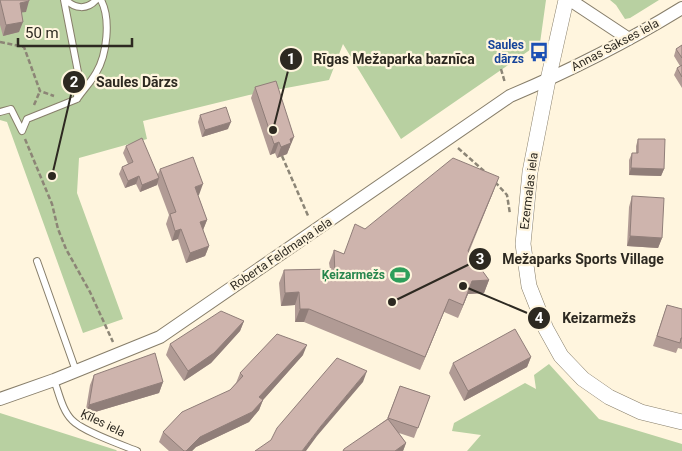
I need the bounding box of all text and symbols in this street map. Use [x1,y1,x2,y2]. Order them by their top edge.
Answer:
scale bar [18,15,131,47]
street label: Annas Sakses iela [569,16,661,74]
text: 50 m [25,24,59,42]
place label: Saules dārzs [488,38,524,66]
bus stop icon: Saules dārzs [528,41,550,63]
callout: Rīgas Mežaparka baznīca [279,44,485,73]
text: 1 [287,50,295,68]
text: Rīgas Mežaparka baznīca [313,51,475,67]
callout: Saules Dārzs [61,67,188,96]
text: 2 [70,73,79,91]
text: Saules Dārzs [96,74,178,90]
street label: Ezermalas iela [517,152,541,230]
street label: Roberta Feldmaņa iela [228,215,335,294]
callout: Mežaparks Sports Village [467,245,674,274]
text: 3 [476,250,484,268]
text: Mežaparks Sports Village [502,251,664,267]
sports icon: Ķeizarmežs [389,264,411,286]
place label: Ķeizarmežs [322,268,385,282]
callout: Keizarmežs [527,303,646,332]
text: 4 [535,309,544,327]
text: Keizarmežs [562,310,636,326]
street label: Ķīles iela [79,406,127,440]

